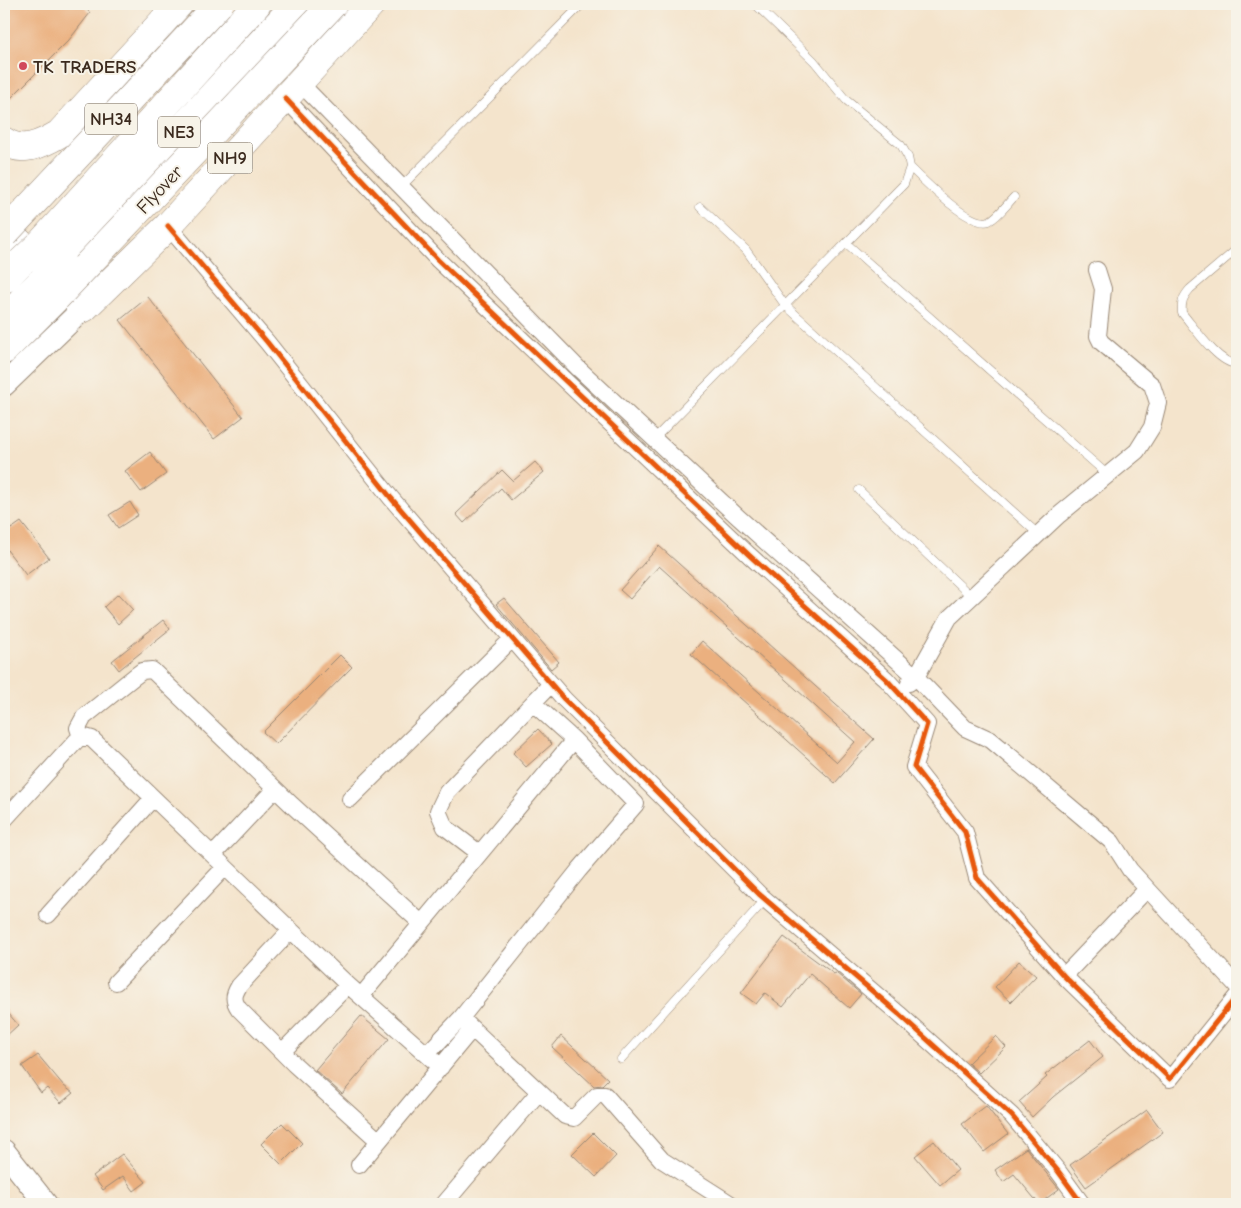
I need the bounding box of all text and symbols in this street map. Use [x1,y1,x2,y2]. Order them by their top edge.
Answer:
place label: TK TRADERS [33,56,137,78]
marker: TK TRADERS [17,60,29,72]
road number: NH34 [85,104,137,134]
road number: NE3 [158,116,200,148]
road number: NH9 [208,142,252,174]
street label: Flyover [132,161,188,218]

